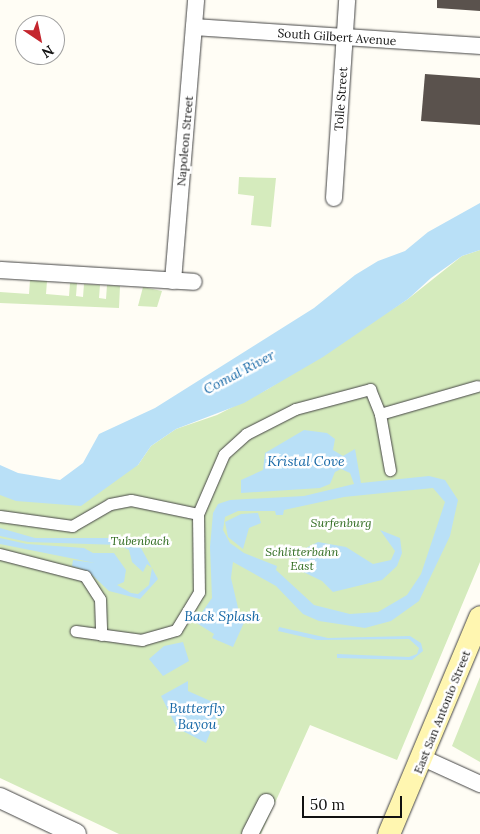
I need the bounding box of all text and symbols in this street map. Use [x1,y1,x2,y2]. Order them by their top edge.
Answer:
north arrow [15,15,65,65]
street label: South Gilbert Avenue [277,26,397,48]
text: N [38,41,57,62]
street label: Tolle Street [332,66,350,132]
street label: Napoleon Street [174,95,196,187]
water label: Comal River [201,346,277,398]
water label: Kristal Cove [267,453,345,469]
park label: Surfenburg [310,516,372,530]
park label: Tubenbach [110,534,170,548]
park label: Schlitterbahn East [265,545,339,573]
water label: Back Splash [184,608,260,624]
street label: East San Antonio Street [411,648,473,776]
water label: Butterfly Bayou [169,700,225,732]
scale bar [305,786,405,818]
text: 50 m [310,795,345,814]

